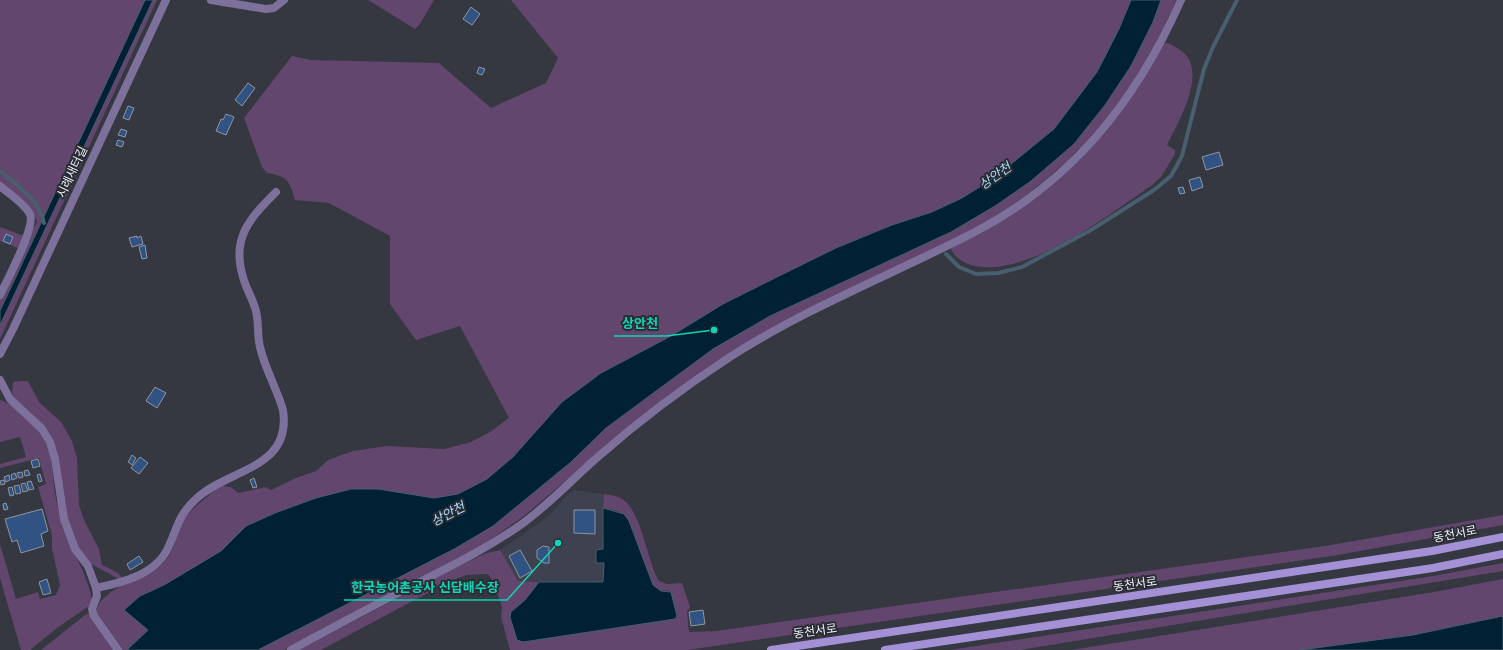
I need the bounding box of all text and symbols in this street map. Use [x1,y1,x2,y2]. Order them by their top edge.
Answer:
street label: 시례새터길 [52,143,92,201]
water label: 상안천 [975,157,1016,194]
callout: 상안천 [614,311,666,336]
text: 상안천 [622,314,658,333]
water label: 상안천 [428,497,469,531]
street label: 동천서로 [1432,521,1478,547]
street label: 동천서로 [1112,572,1158,596]
callout: 한국농어촌공사 신답배수장 [344,575,507,600]
text: 한국농어촌공사 신답배수장 [351,578,499,597]
street label: 동천서로 [792,619,838,643]

